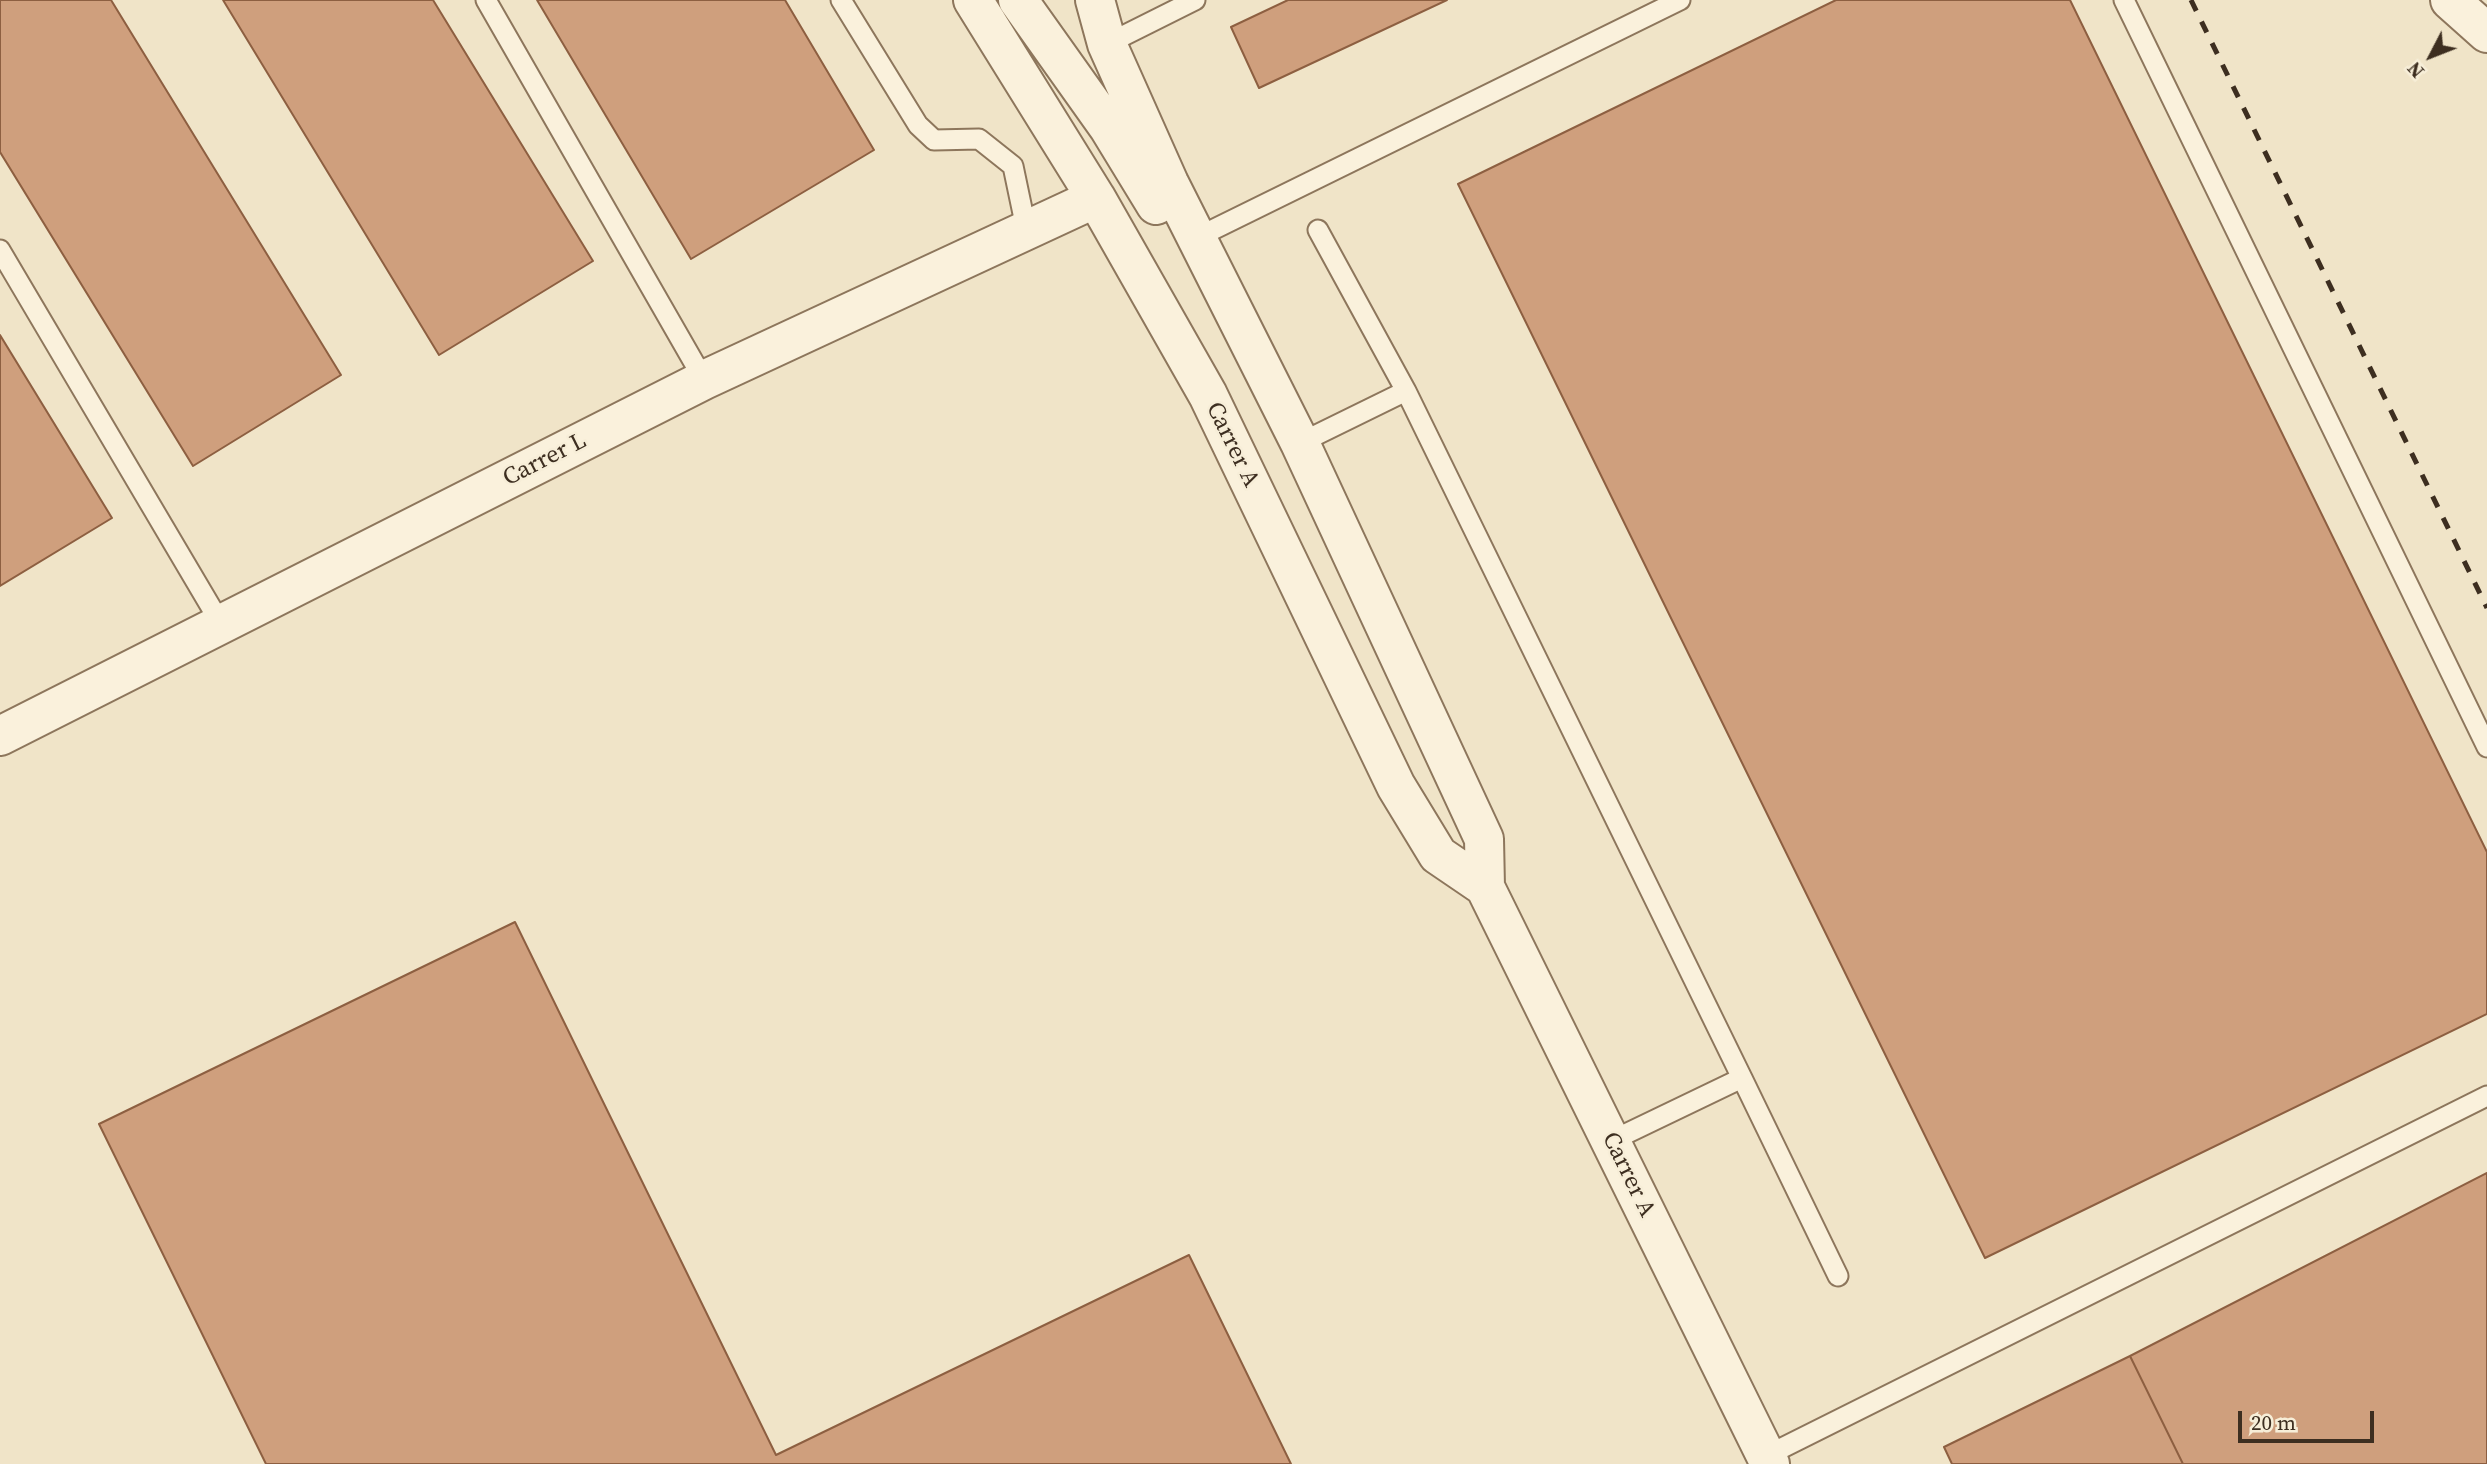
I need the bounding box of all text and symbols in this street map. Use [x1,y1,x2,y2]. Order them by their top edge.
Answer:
north arrow [2396,21,2466,91]
text: N [2401,56,2430,84]
street label: Carrer A [1199,398,1265,492]
street label: Carrer L [499,427,591,493]
street label: Carrer A [1595,1128,1661,1222]
scale bar [2242,1398,2378,1442]
text: 20 m [2251,1408,2296,1437]

